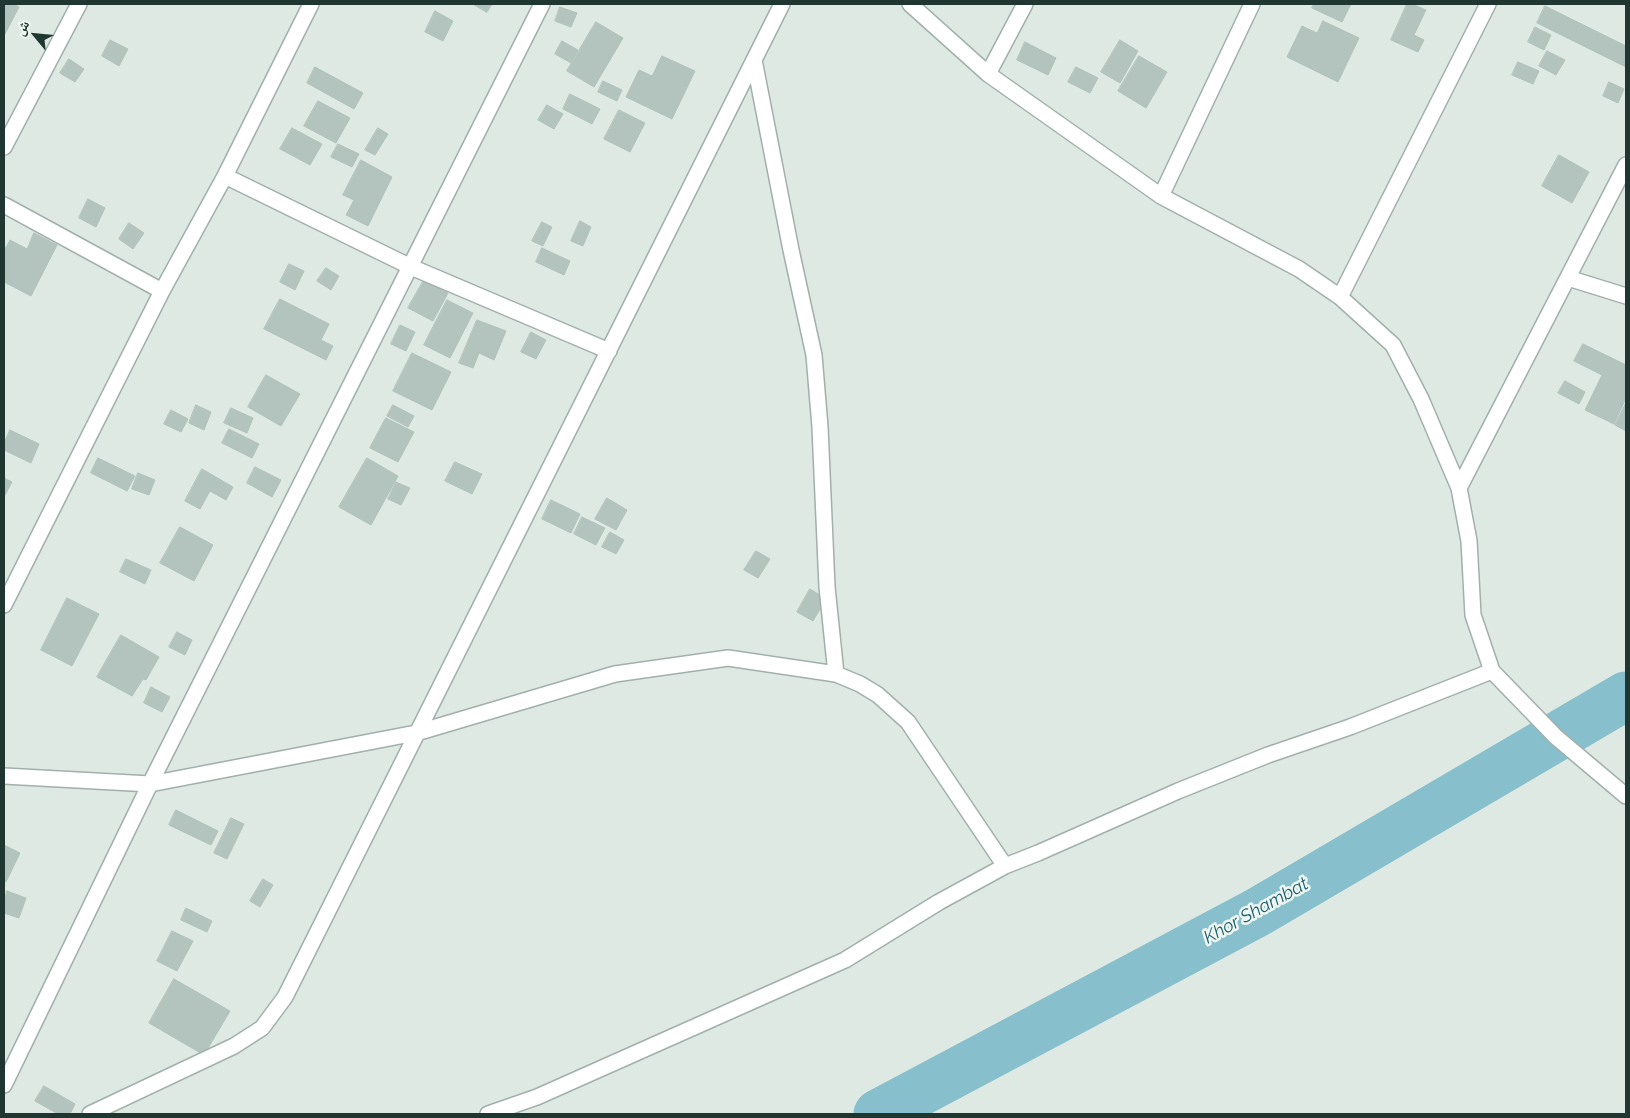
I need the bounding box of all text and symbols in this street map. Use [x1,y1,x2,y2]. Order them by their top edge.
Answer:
north arrow [10,10,60,60]
text: ش [11,18,32,38]
water label: Khor Shambat [1200,873,1312,949]

